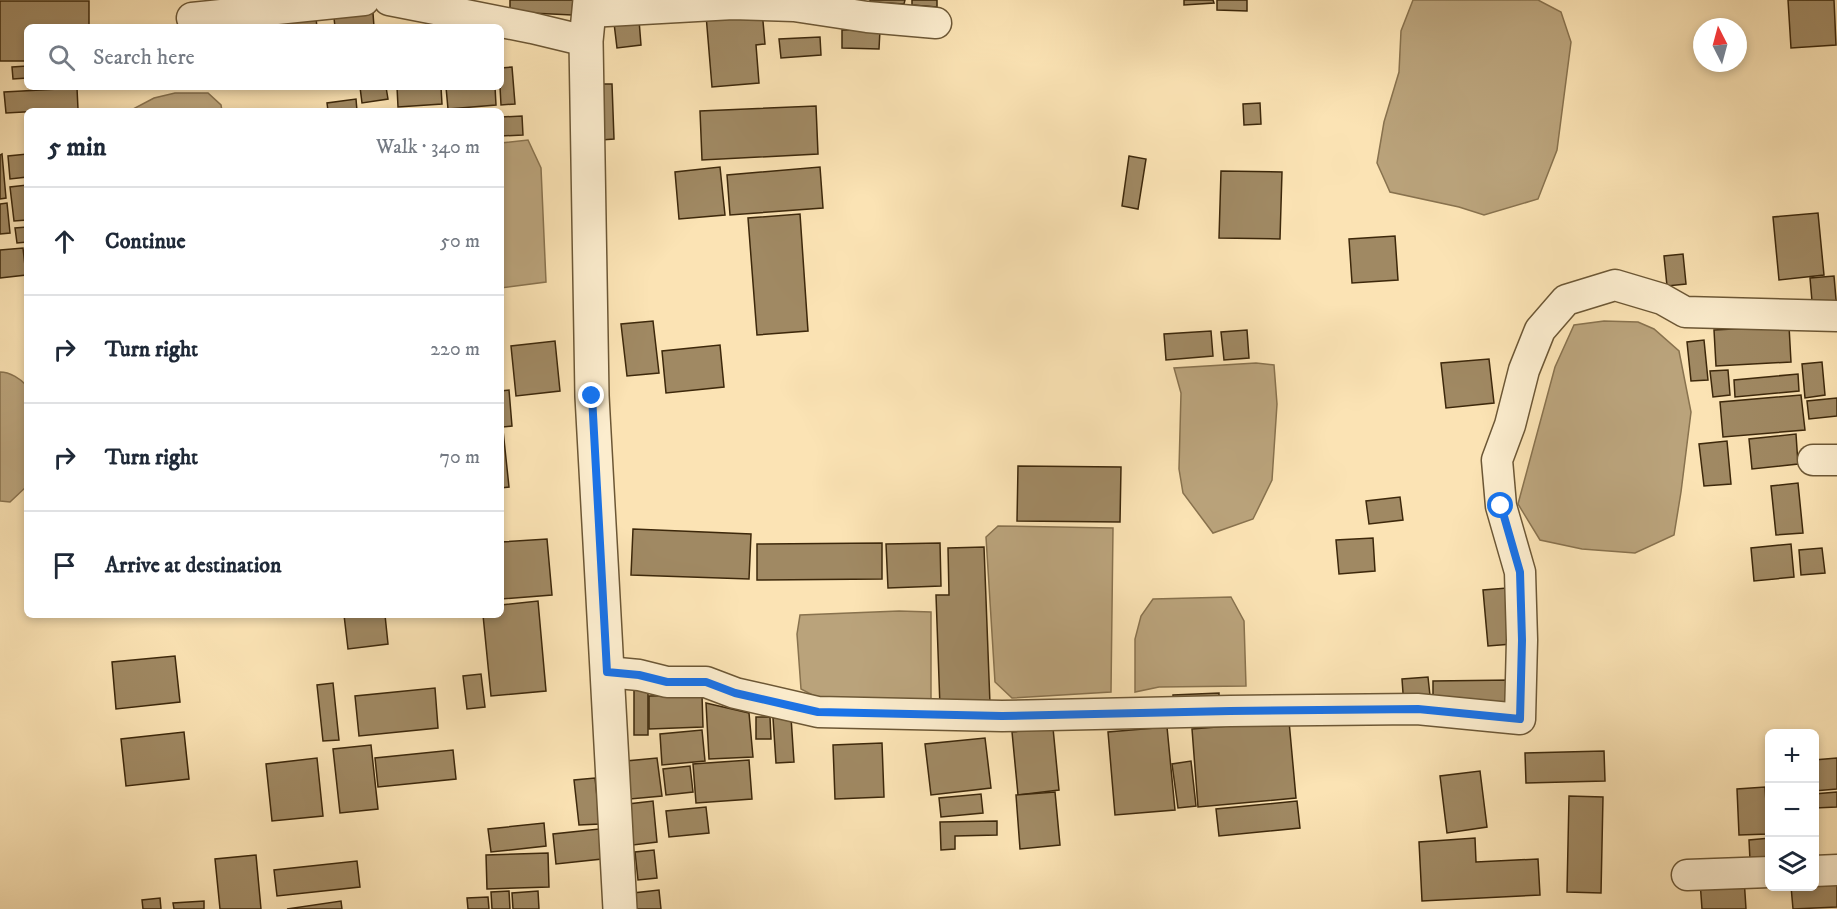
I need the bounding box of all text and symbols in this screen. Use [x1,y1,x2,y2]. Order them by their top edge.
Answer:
north arrow [1693,18,1747,72]
search box [24,24,504,90]
icon: search [45,41,78,74]
text: Search here [93,44,195,71]
text: 5 min [48,131,106,164]
text: Walk · 340 m [376,135,480,160]
icon: ahead [48,225,81,258]
text: Continue [105,228,186,255]
text: 50 m [440,229,480,254]
icon: right [48,333,81,366]
text: Turn right [105,336,198,363]
text: 220 m [430,337,480,362]
route end [578,382,604,408]
icon: right [48,441,81,474]
text: Turn right [105,444,198,471]
text: 70 m [439,445,480,470]
route start [1487,492,1513,518]
icon: arrive [48,549,81,582]
text: Arrive at destination [105,552,282,579]
map controls [1765,729,1819,891]
button: + [1765,729,1819,783]
button: − [1765,783,1819,837]
button: layers [1765,837,1819,891]

